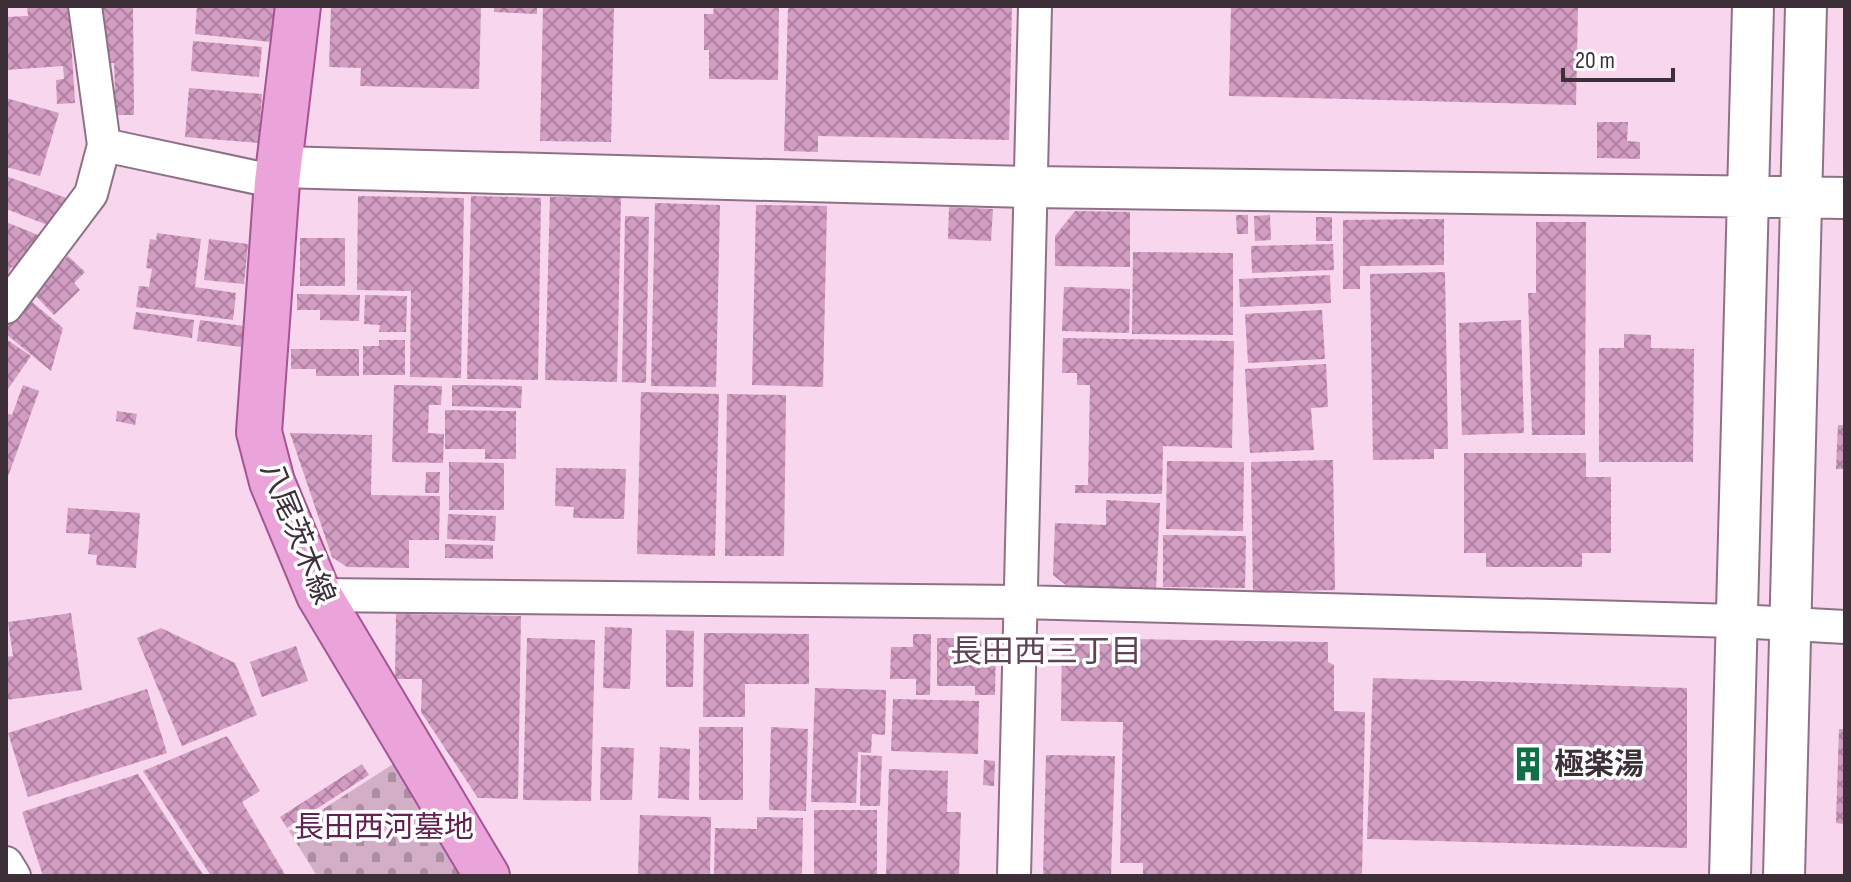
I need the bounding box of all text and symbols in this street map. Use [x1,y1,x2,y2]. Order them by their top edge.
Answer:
scale bar [1563,32,1673,82]
text: 20 m [1575,46,1615,75]
street label: 八尾茨木線 [252,457,342,610]
district label: 長田西三丁目 [950,633,1142,672]
building icon: 極楽湯 [1509,745,1547,783]
place label: 極楽湯 [1554,747,1644,783]
park label: 長田西河墓地 [294,810,474,846]

